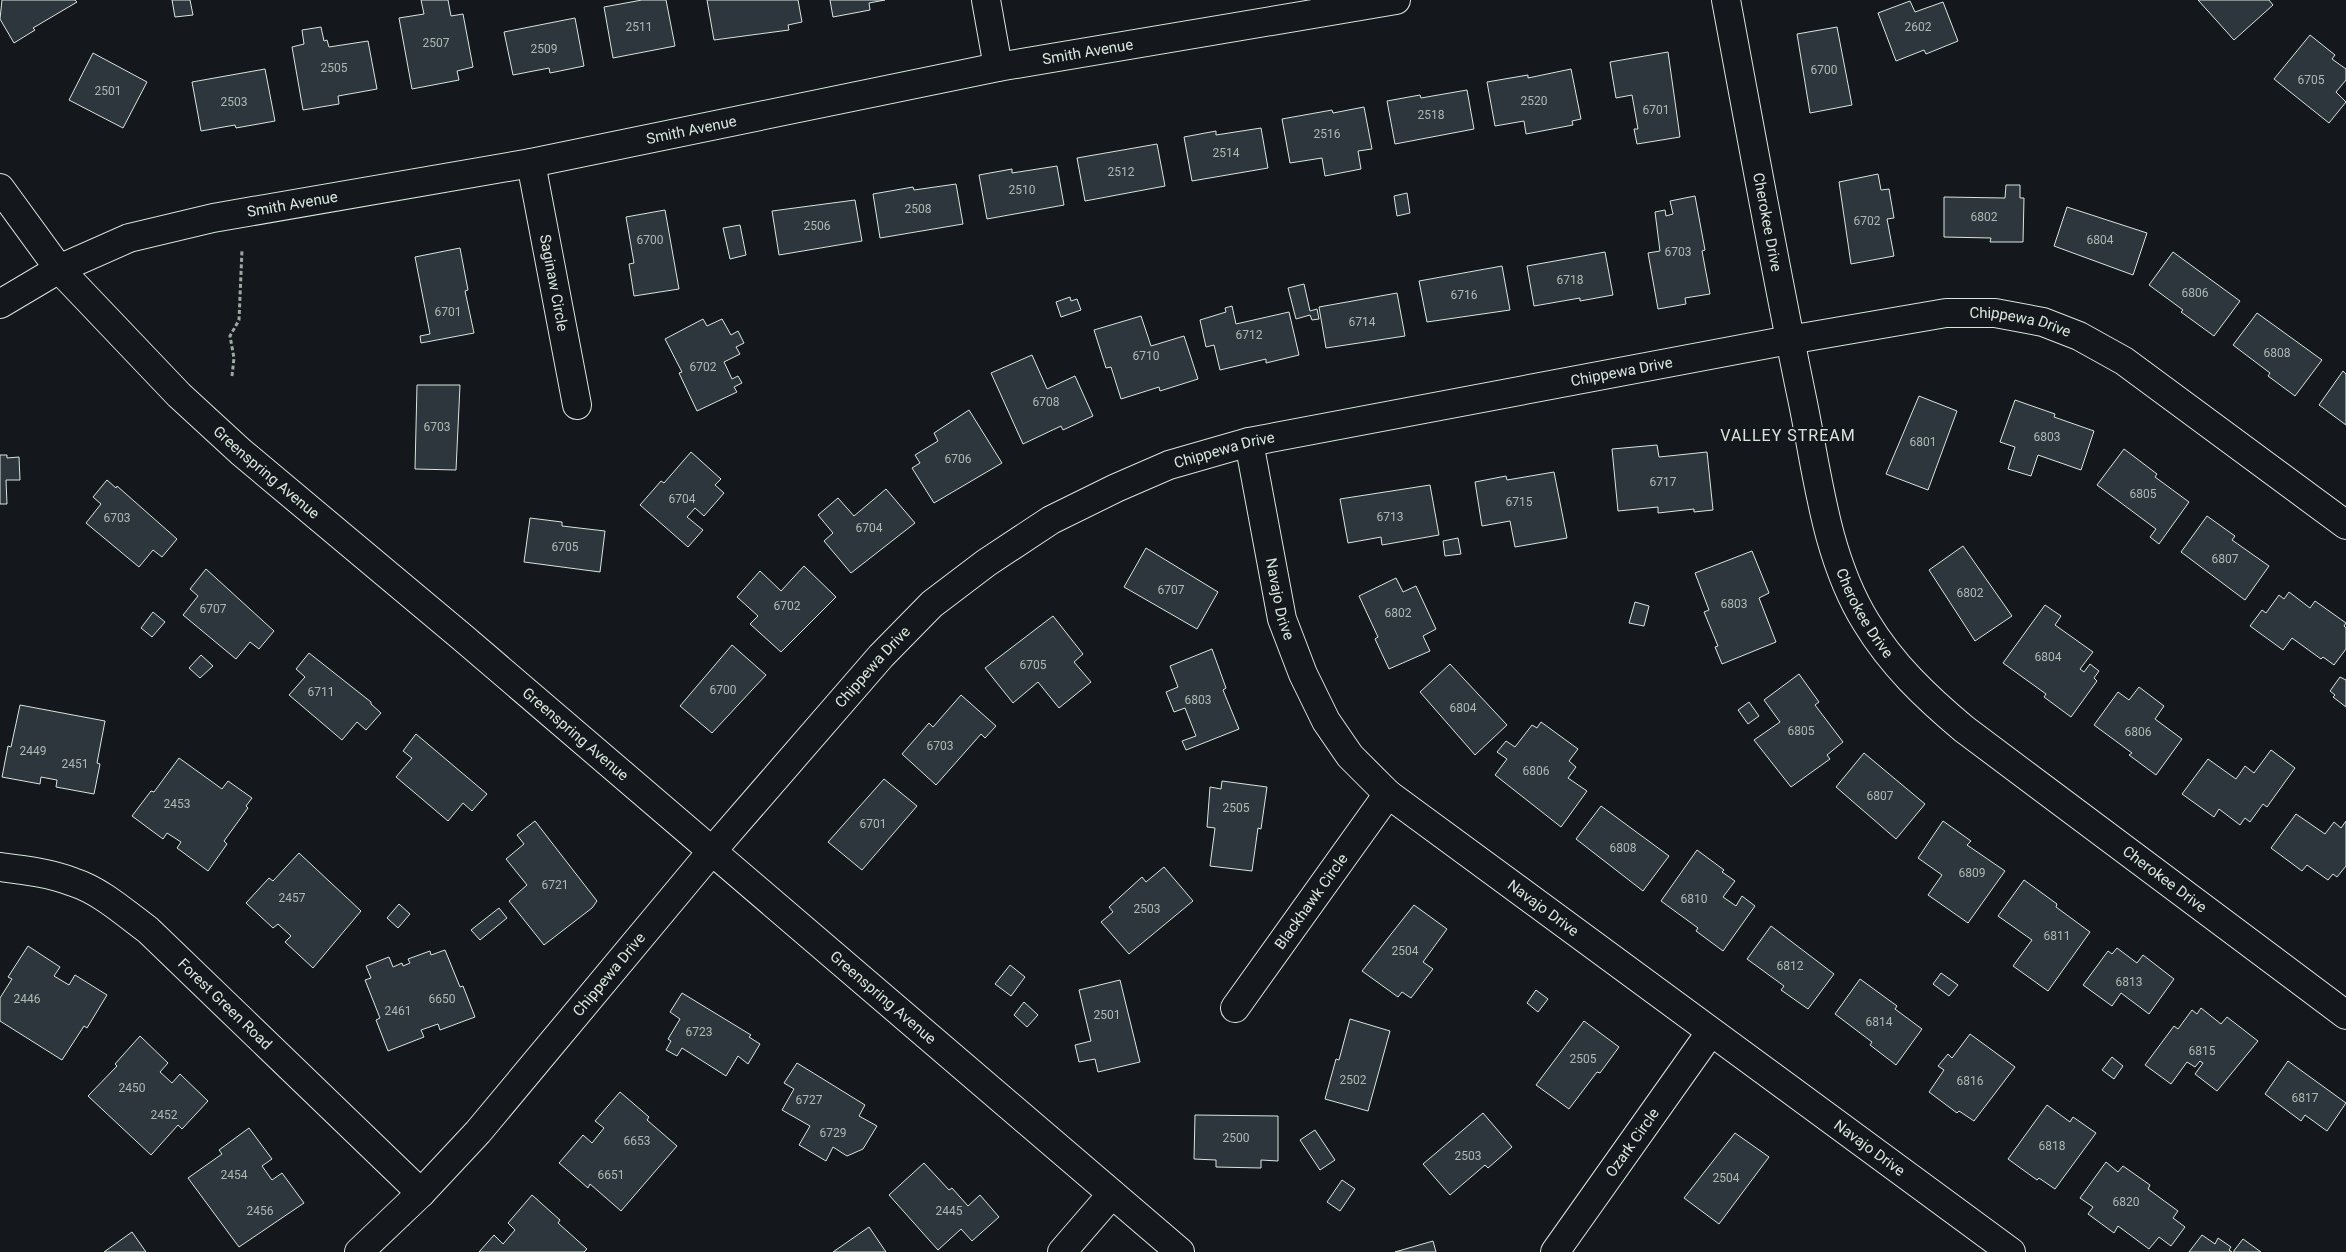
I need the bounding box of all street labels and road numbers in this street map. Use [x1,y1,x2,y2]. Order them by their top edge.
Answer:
street label: Smith Avenue [1041,35,1135,68]
street label: Smith Avenue [645,112,738,148]
street label: Cherokee Drive [1749,171,1786,273]
street label: Smith Avenue [246,188,339,221]
street label: Saginaw Circle [536,233,572,333]
street label: Chippewa Drive [1970,303,2074,341]
street label: Chippewa Drive [1569,353,1674,390]
street label: Greenspring Avenue [210,422,323,523]
street label: Chippewa Drive [1172,428,1276,472]
street label: Navajo Drive [1262,556,1298,643]
street label: Cherokee Drive [1832,566,1897,662]
street label: Chippewa Drive [831,623,914,711]
street label: Greenspring Avenue [519,684,632,785]
street label: Cherokee Drive [2119,842,2210,917]
street label: Blackhawk Circle [1271,850,1352,953]
street label: Navajo Drive [1504,876,1582,940]
street label: Chippewa Drive [569,929,649,1020]
street label: Greenspring Avenue [826,947,940,1048]
street label: Forest Green Road [174,955,276,1053]
street label: Ozark Circle [1602,1105,1663,1181]
street label: Navajo Drive [1830,1116,1909,1180]

